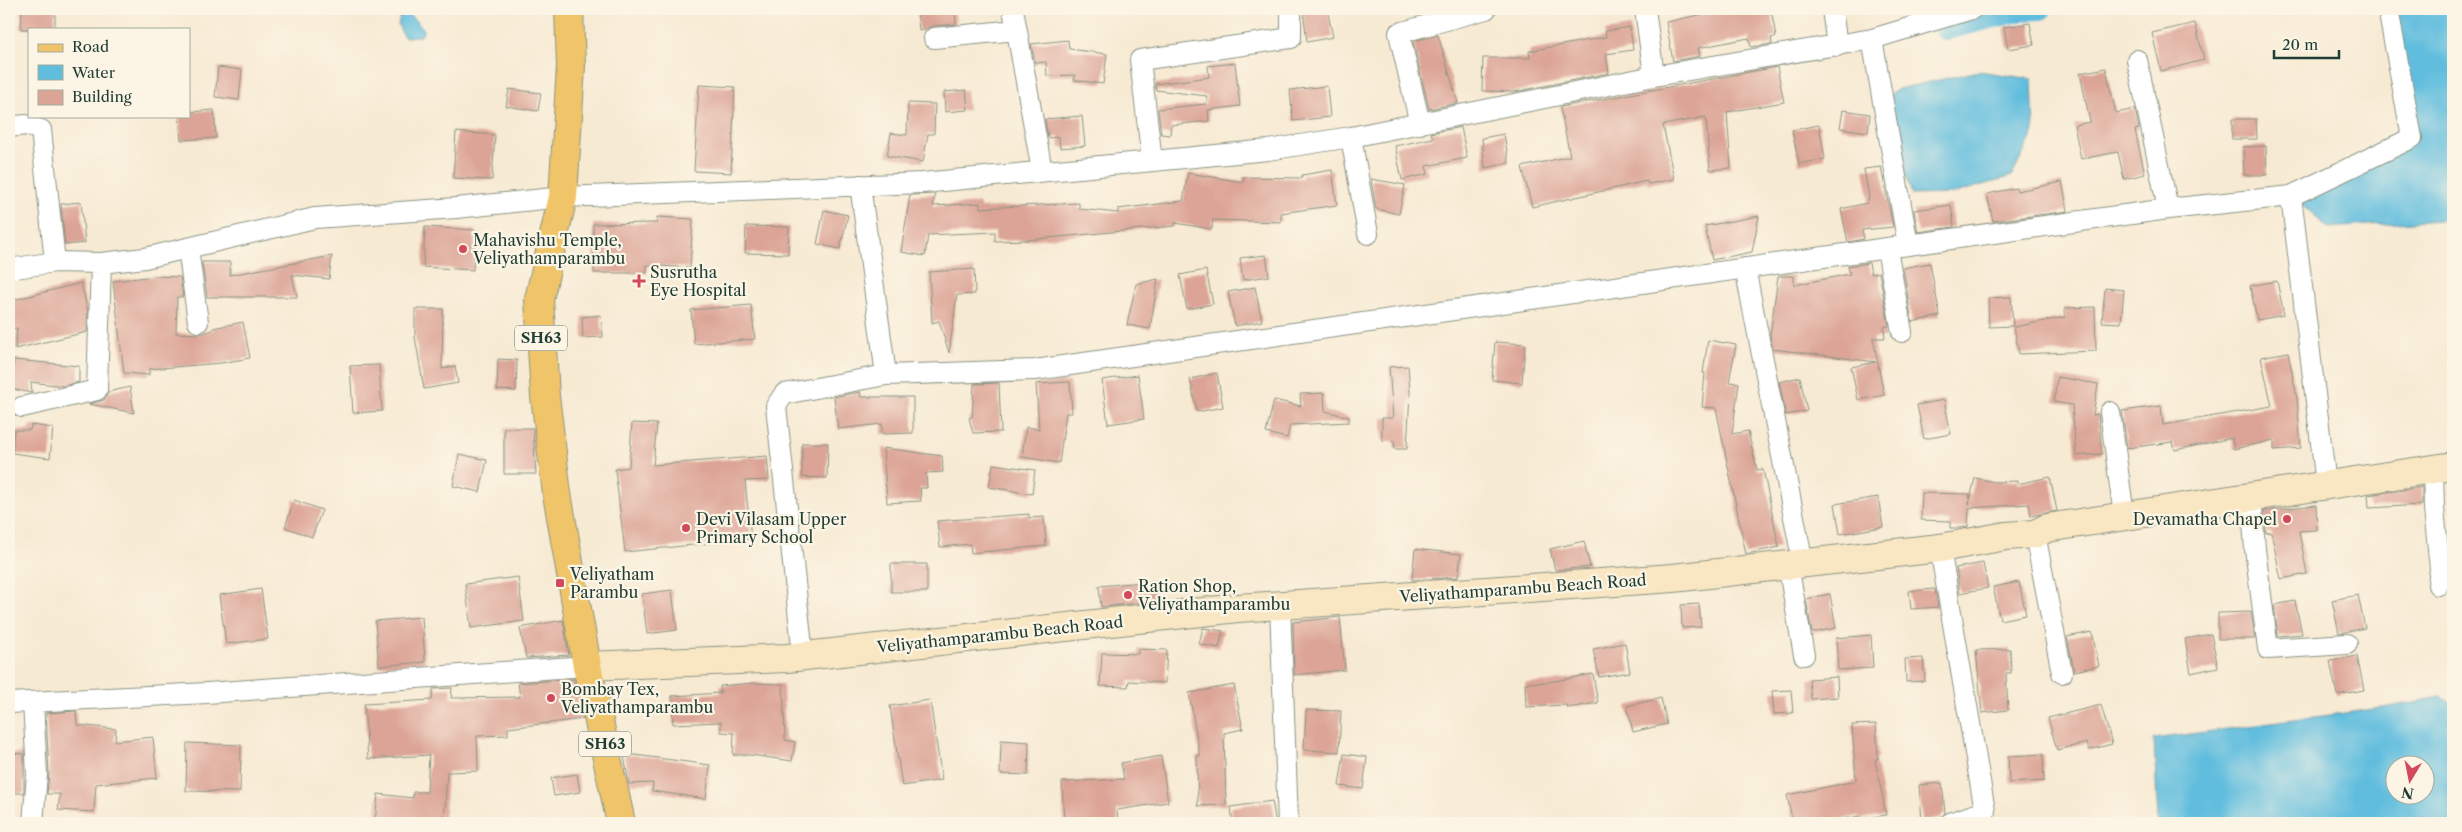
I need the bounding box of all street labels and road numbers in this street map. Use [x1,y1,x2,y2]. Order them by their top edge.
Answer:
road number: SH63 [515,326,567,350]
street label: Veliyathamparambu Beach Road [1398,569,1647,607]
street label: Veliyathamparambu Beach Road [875,611,1124,657]
road number: SH63 [579,732,631,756]

